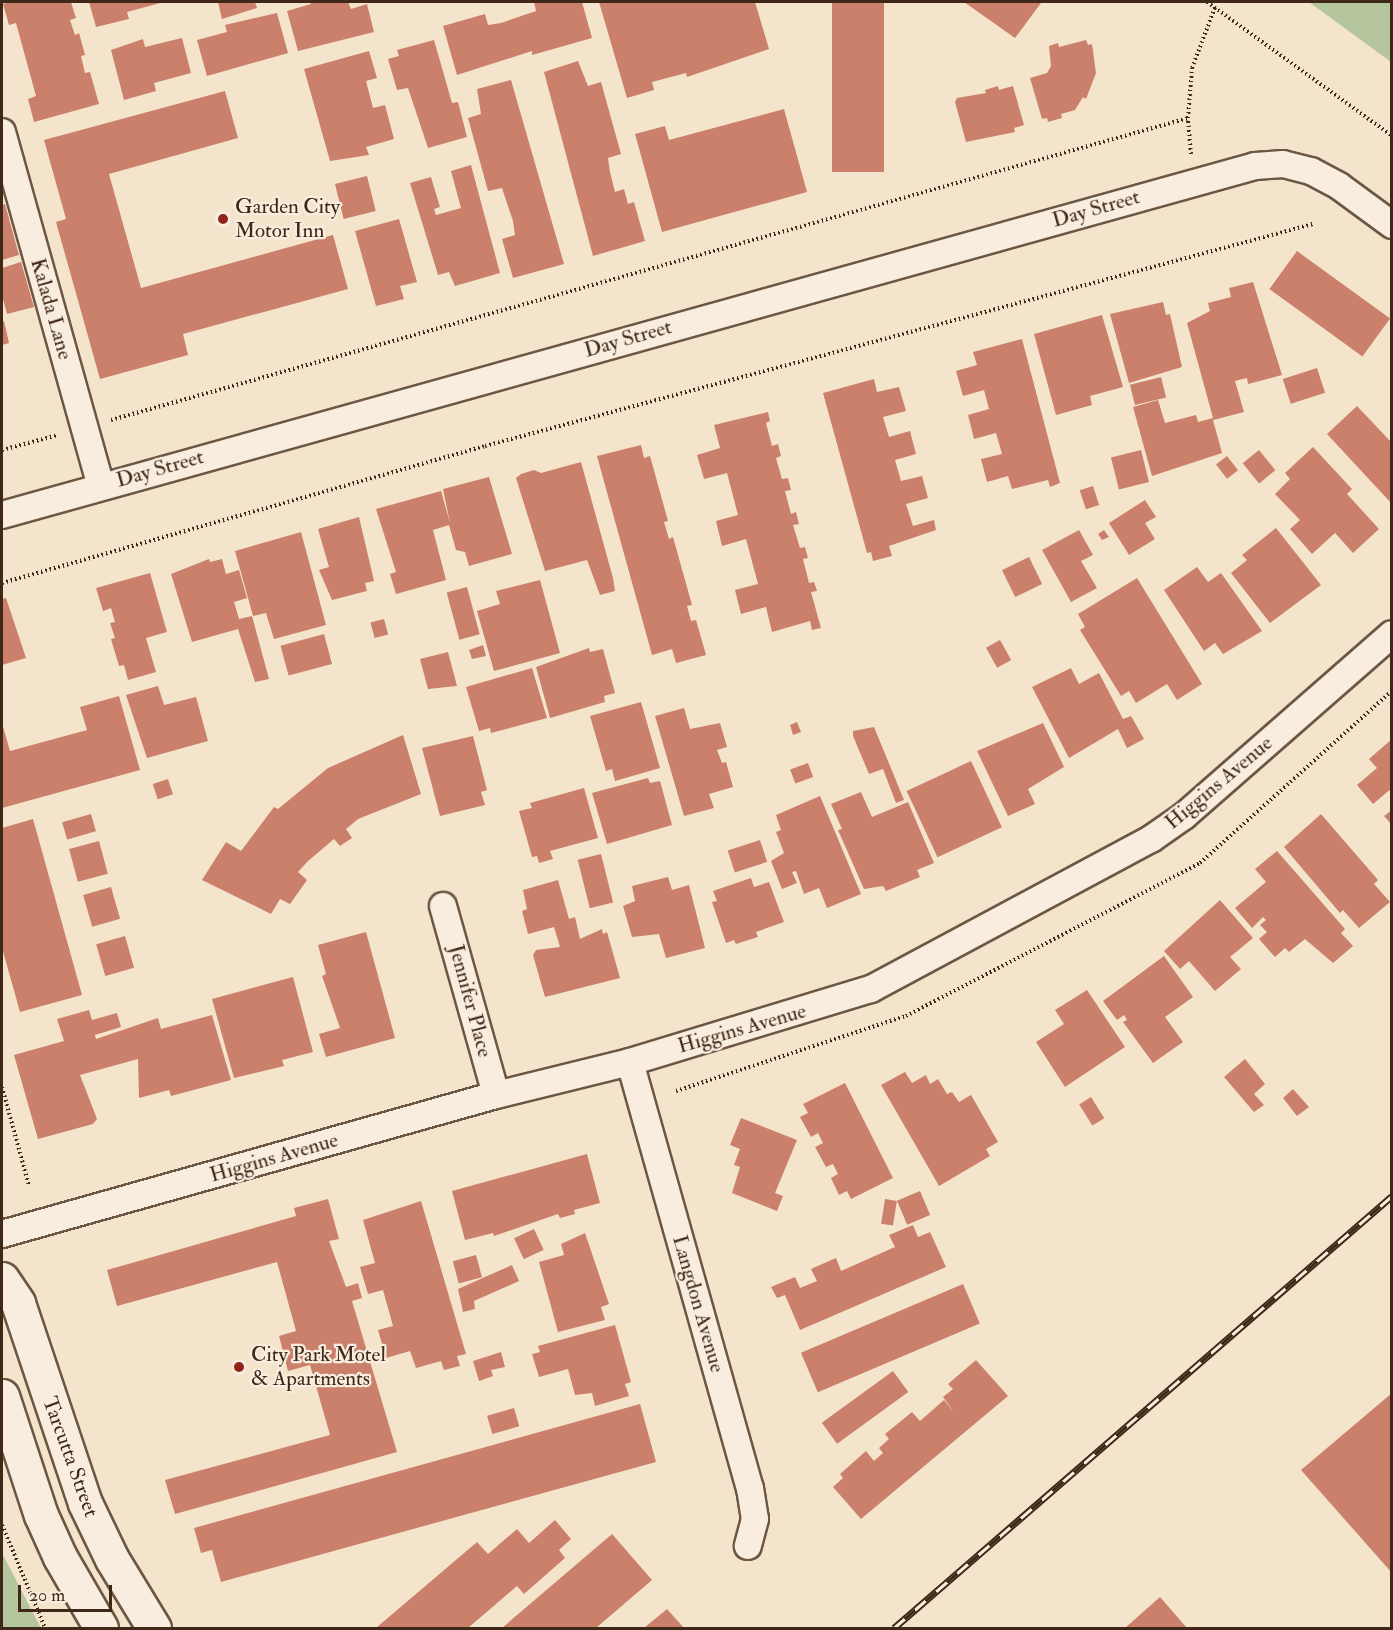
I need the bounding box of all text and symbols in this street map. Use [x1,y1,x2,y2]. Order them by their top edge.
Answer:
street label: Day Street [1049,185,1143,233]
place label: Garden City Motor Inn [235,194,340,244]
marker: Garden City Motor Inn [216,212,230,226]
street label: Kalada Lane [25,255,77,363]
street label: Day Street [581,315,675,363]
street label: Day Street [113,445,207,493]
street label: Higgins Avenue [1160,731,1278,835]
street label: Jennifer Place [443,942,497,1060]
street label: Higgins Avenue [675,999,809,1059]
street label: Higgins Avenue [207,1128,341,1188]
street label: Langdon Avenue [666,1233,730,1375]
place label: City Park Motel & Apartments [251,1342,386,1392]
marker: City Park Motel & Apartments [232,1360,246,1374]
street label: Tarcutta Street [37,1393,103,1521]
scale bar [21,1573,116,1611]
text: 20 m [29,1584,65,1607]

